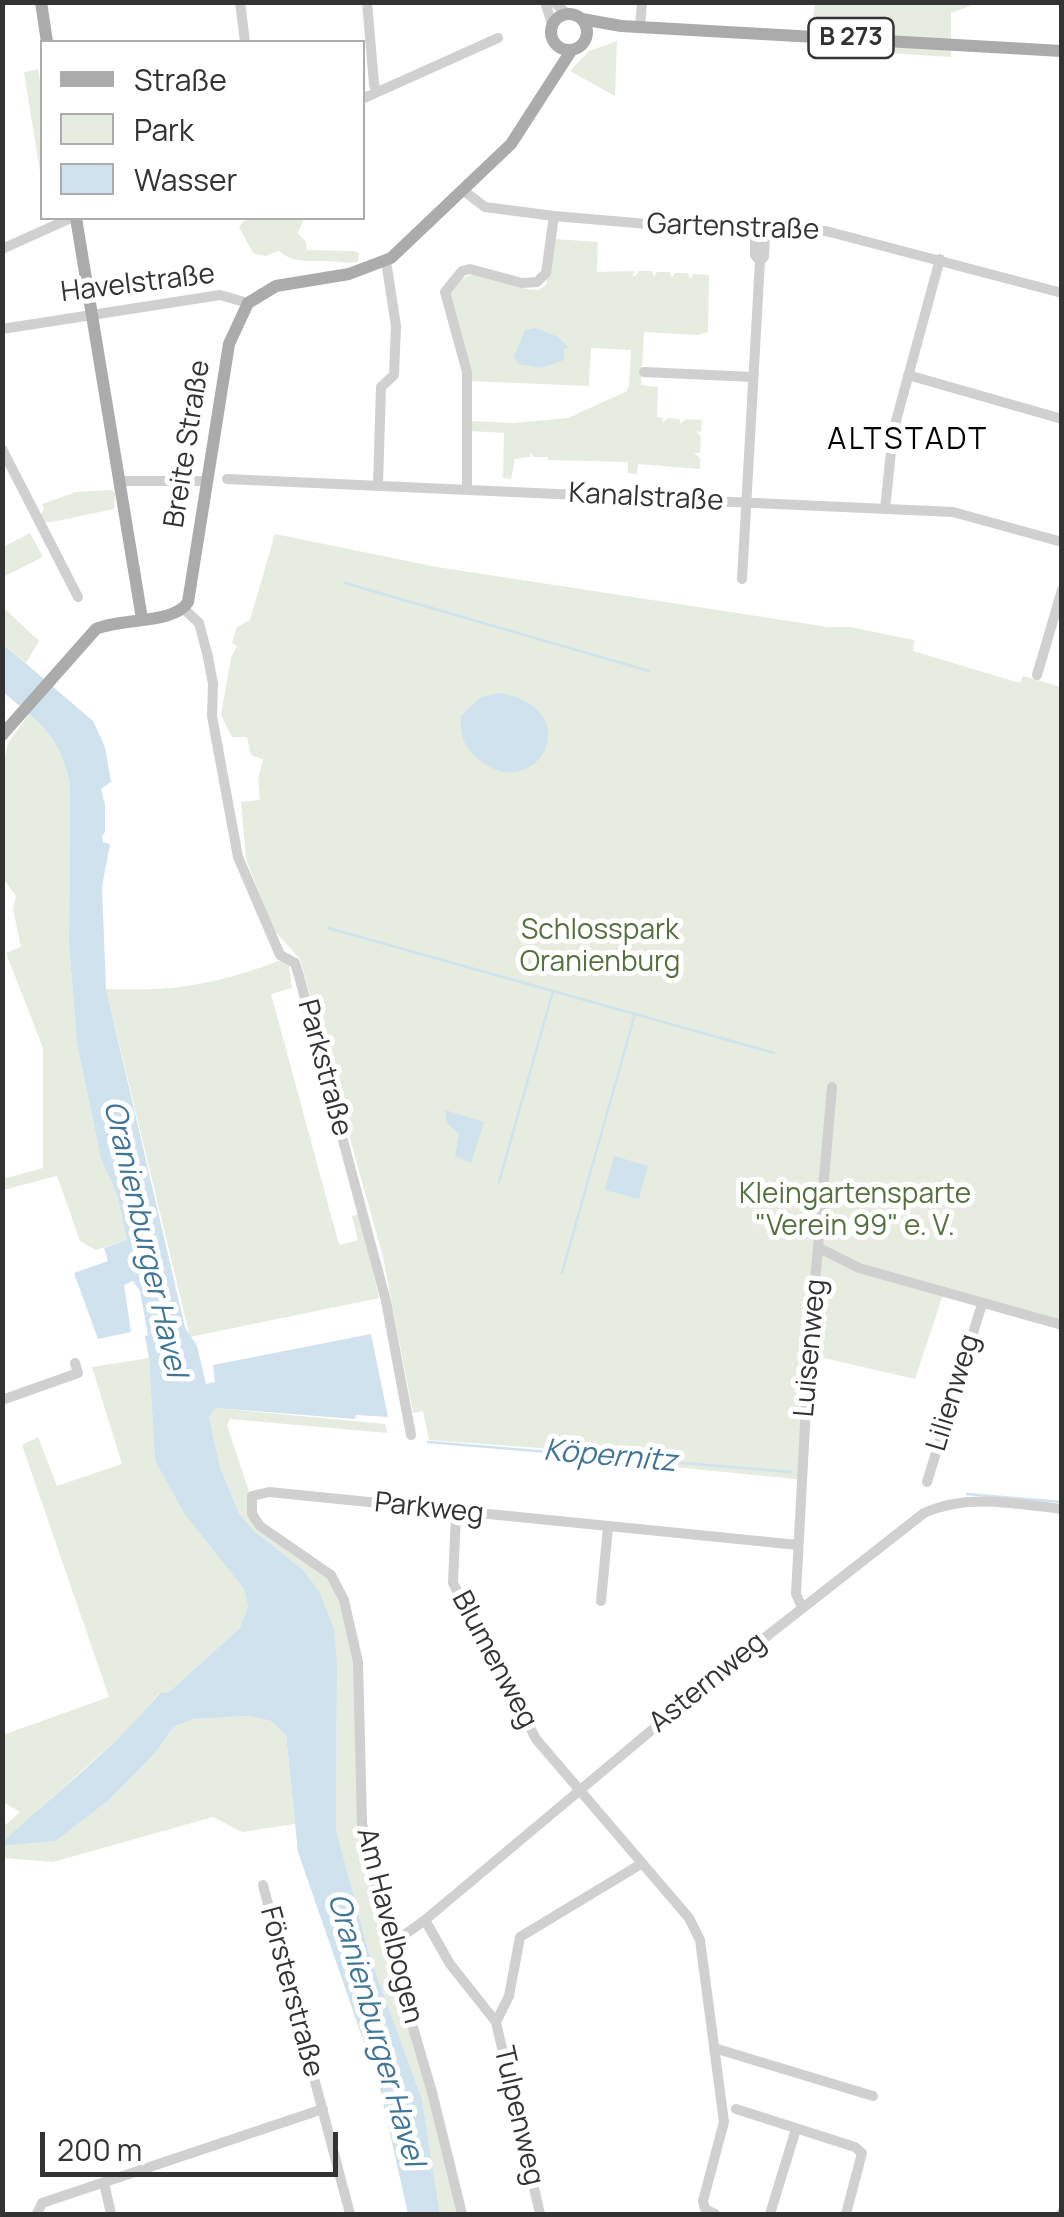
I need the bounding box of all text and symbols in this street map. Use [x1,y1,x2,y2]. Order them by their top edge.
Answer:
road number: B 273 [808,18,894,58]
legend [40,40,365,220]
text: Straße [134,59,227,100]
text: Park [134,109,194,150]
text: Wasser [134,159,237,200]
street label: Gartenstraße [646,208,820,248]
street label: Havelstraße [59,258,217,310]
street label: Breite Straße [158,358,218,530]
district label: ALTSTADT [827,423,989,459]
street label: Kanalstraße [568,477,724,519]
park label: Schlosspark Oranienburg [520,914,680,980]
street label: Parkstraße [290,996,358,1140]
water label: Oranienburger Havel [95,1098,193,1380]
park label: Kleingartensparte "Verein 99" e. V. [739,1178,971,1244]
street label: Luisenweg [788,1277,834,1419]
street label: Lilienweg [920,1331,988,1455]
water label: Köpernitz [542,1433,678,1481]
street label: Parkweg [373,1487,485,1531]
street label: Blumenweg [444,1586,544,1734]
street label: Asternweg [643,1626,773,1740]
street label: Am Havelbogen [348,1825,430,2027]
water label: Oranienburger Havel [319,1890,431,2170]
street label: Försterstraße [252,1903,330,2081]
street label: Tulpenweg [486,2043,550,2189]
scale bar [45,2112,342,2174]
text: 200 m [57,2129,142,2170]

